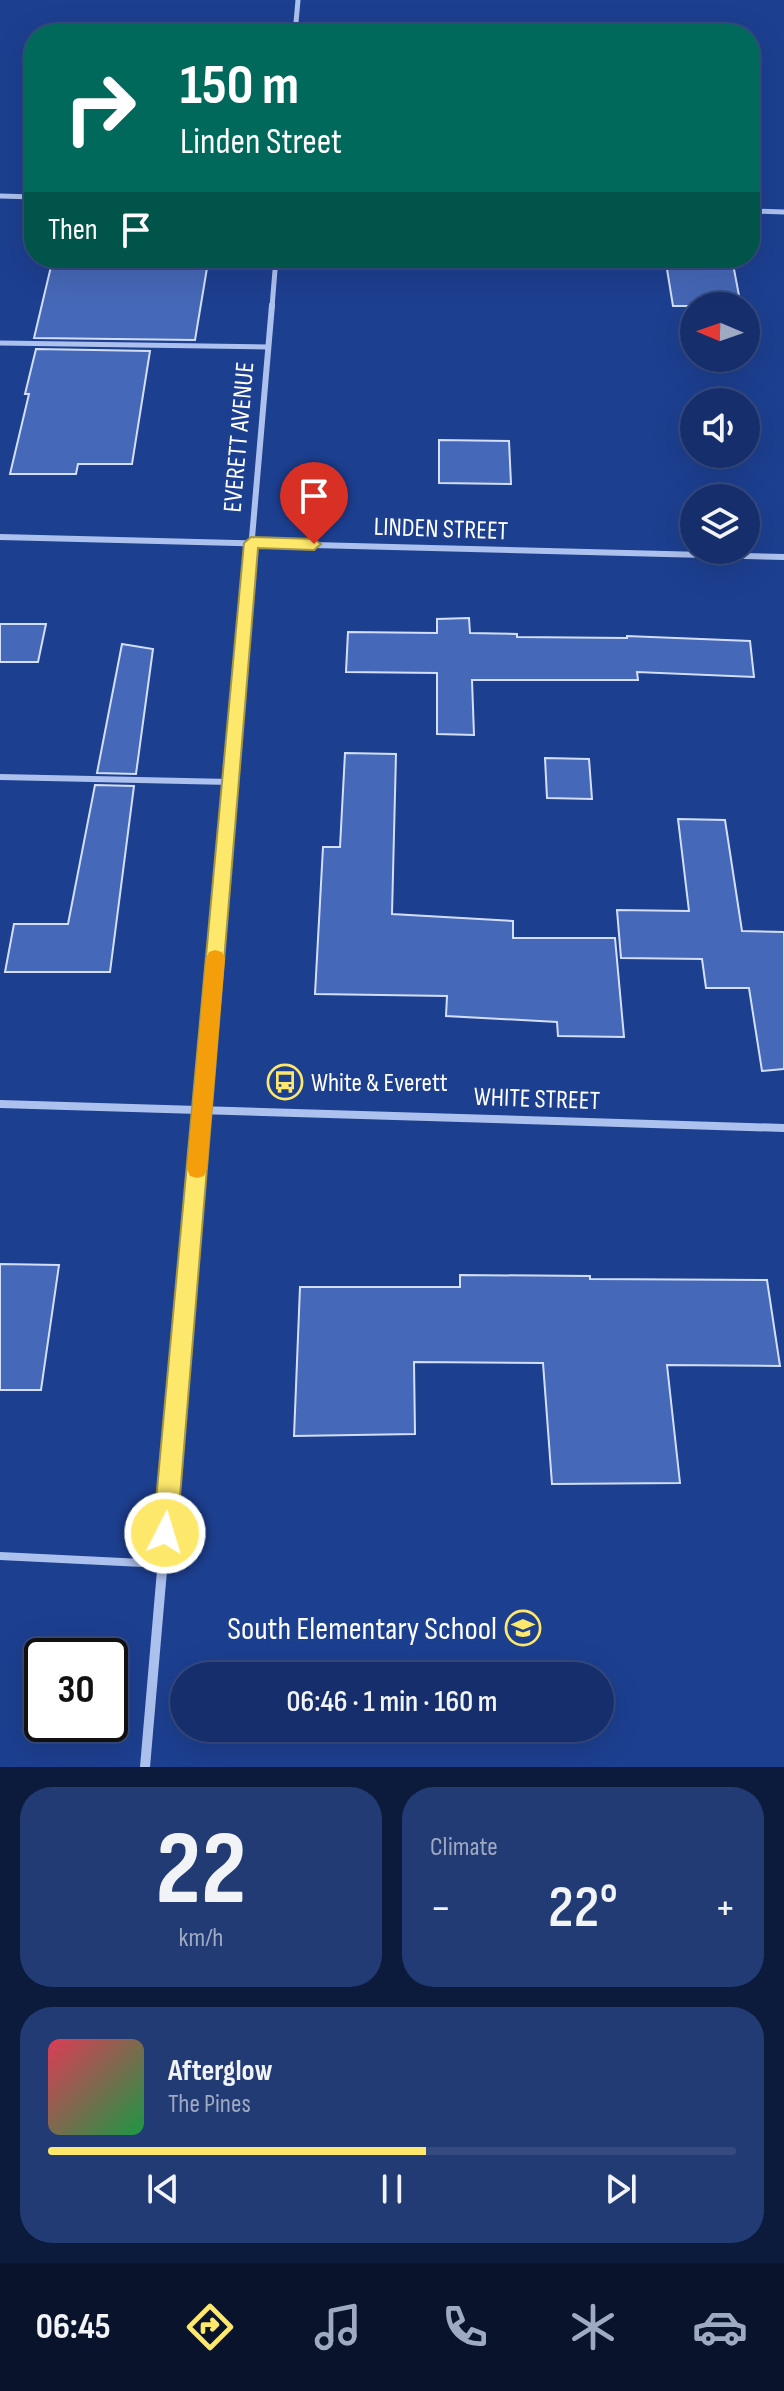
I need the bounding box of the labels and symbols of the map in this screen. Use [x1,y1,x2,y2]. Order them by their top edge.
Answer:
north arrow [680,292,760,372]
street label: EVERETT AVENUE [217,361,262,514]
pin [280,462,348,544]
street label: LINDEN STREET [373,512,509,547]
bus stop icon: White & Everett [266,1063,304,1101]
place label: White & Everett [311,1068,448,1099]
street label: WHITE STREET [473,1082,601,1117]
position arrow [123,1491,207,1575]
school or university icon: South Elementary School [504,1609,542,1647]
place label: South Elementary School [227,1610,497,1649]
speed limit sign: 30 [24,1638,128,1742]

